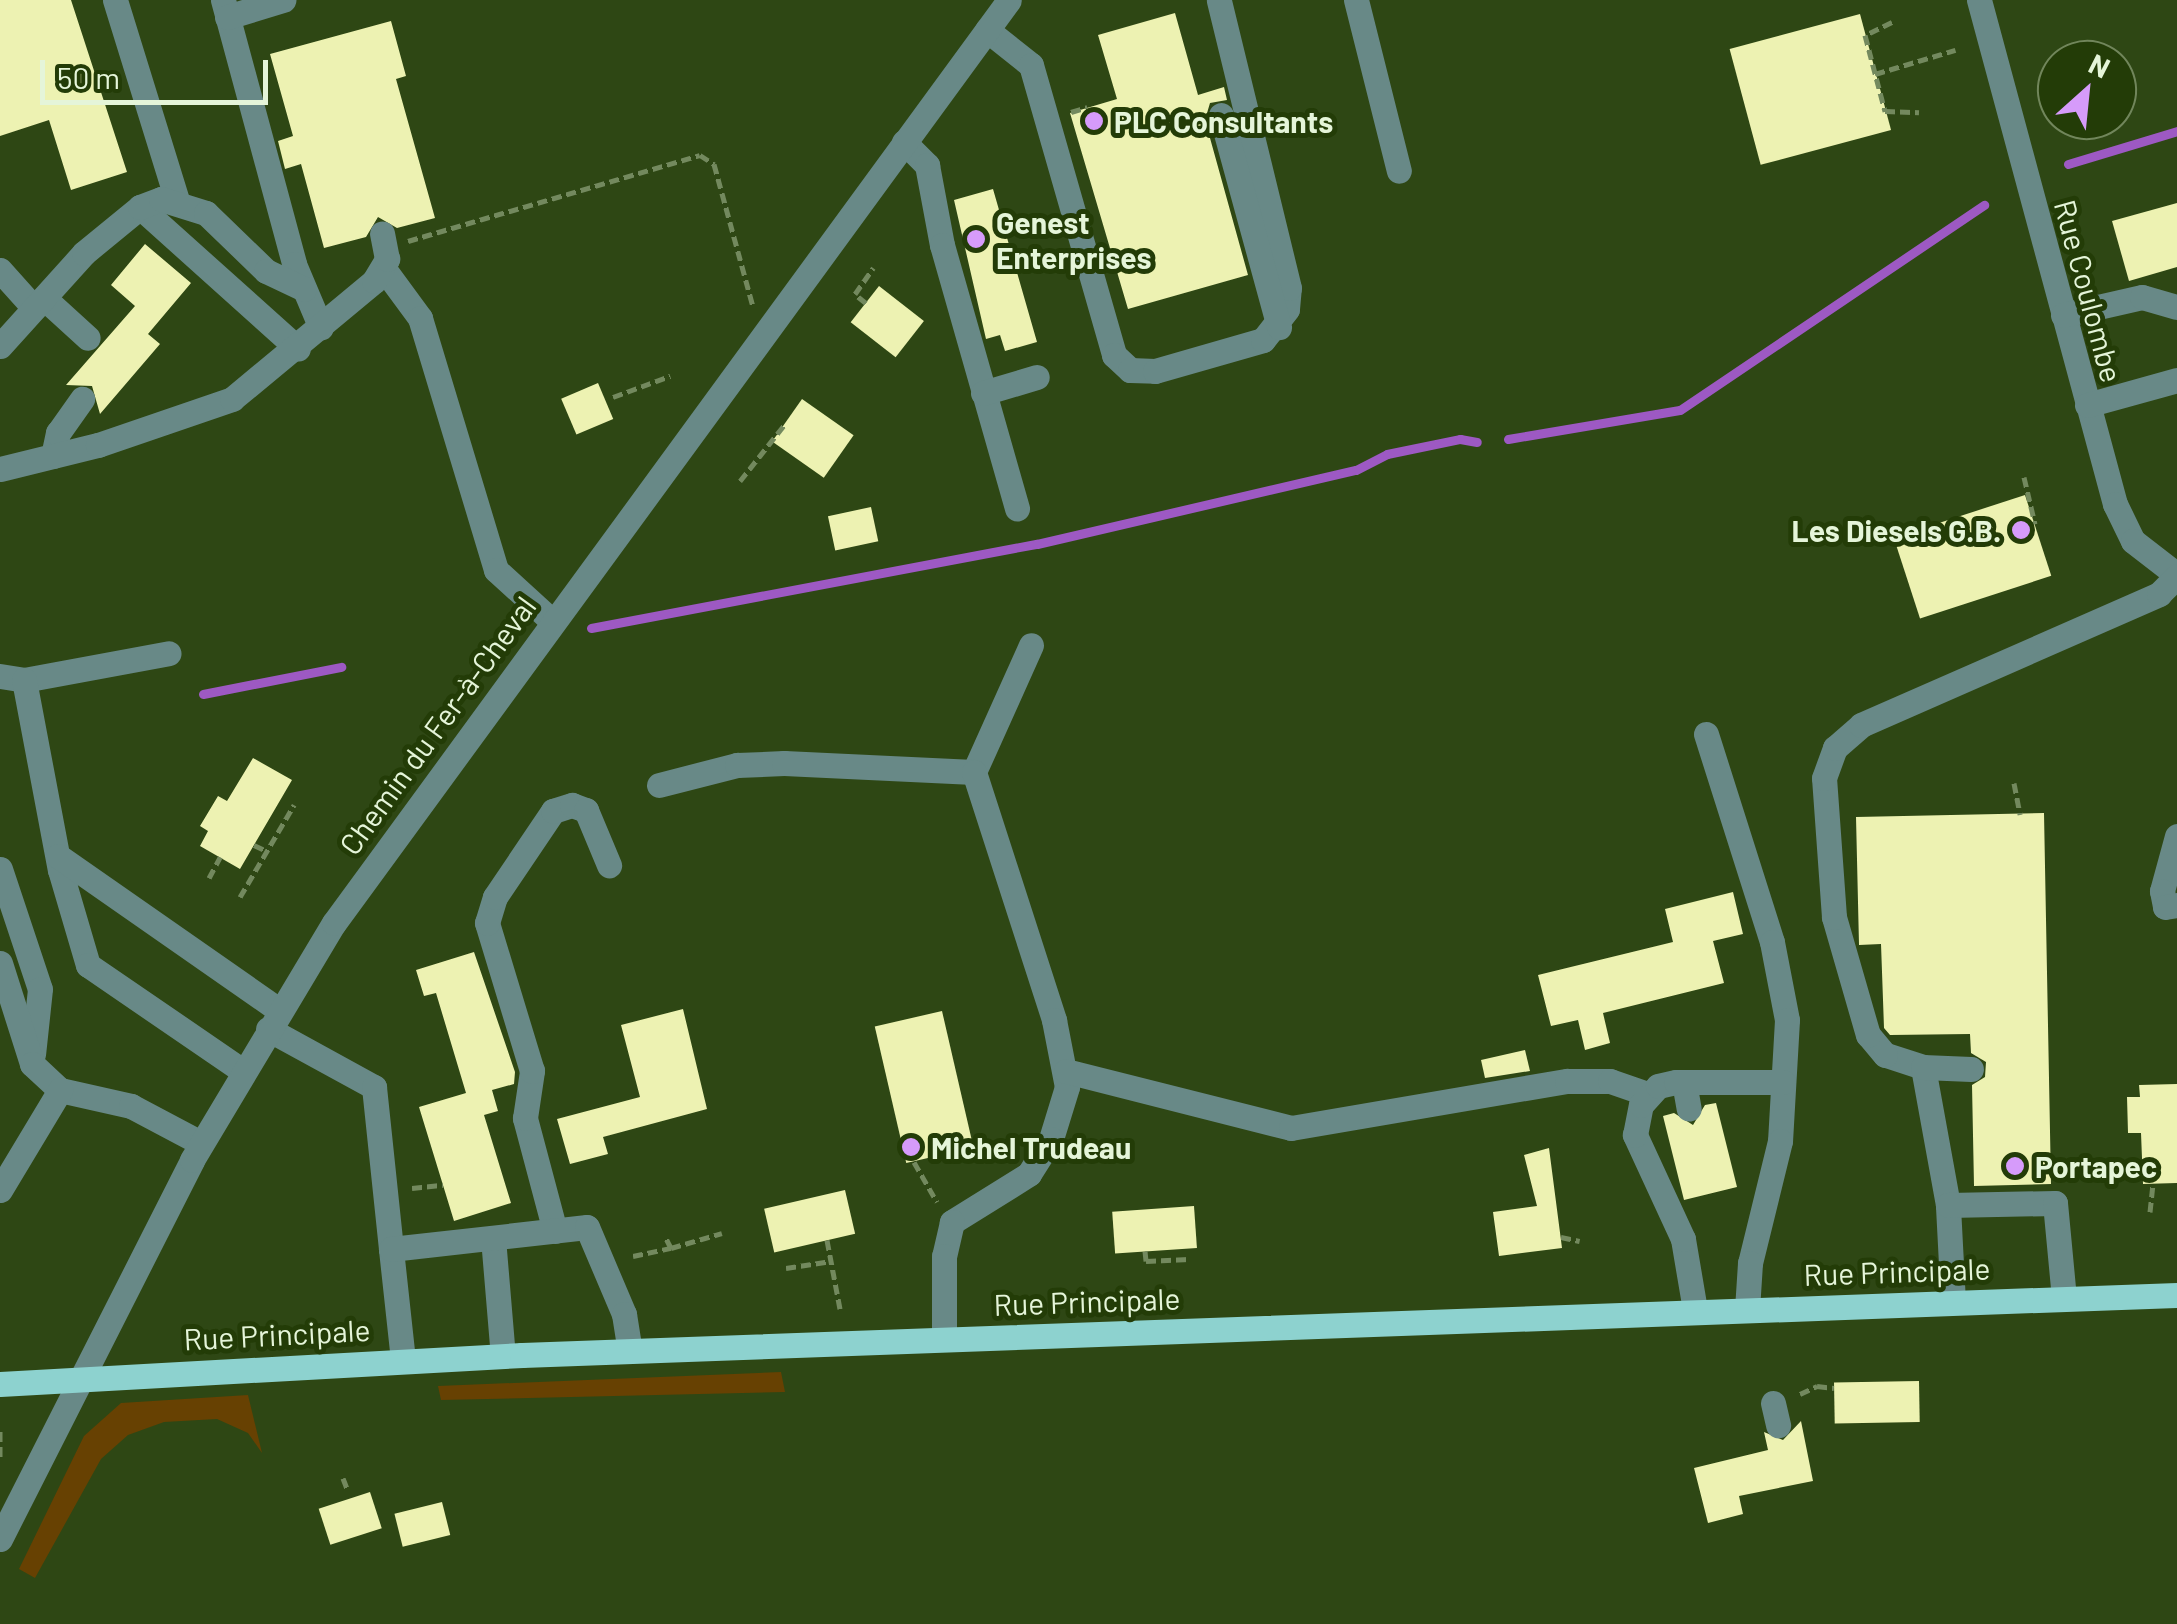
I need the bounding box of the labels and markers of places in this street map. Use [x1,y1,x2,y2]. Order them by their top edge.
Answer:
place label: PLC Consultants [1114,103,1333,139]
marker: PLC Consultants [1083,110,1105,132]
place label: Genest Enterprises [996,204,1151,274]
marker: Genest Enterprises [965,228,987,250]
place label: Les Diesels G.B. [1792,512,2001,548]
marker: Les Diesels G.B. [2010,519,2032,541]
place label: Michel Trudeau [931,1129,1131,1165]
marker: Michel Trudeau [900,1136,922,1158]
place label: Portapec [2035,1148,2157,1184]
marker: Portapec [2004,1155,2026,1177]

